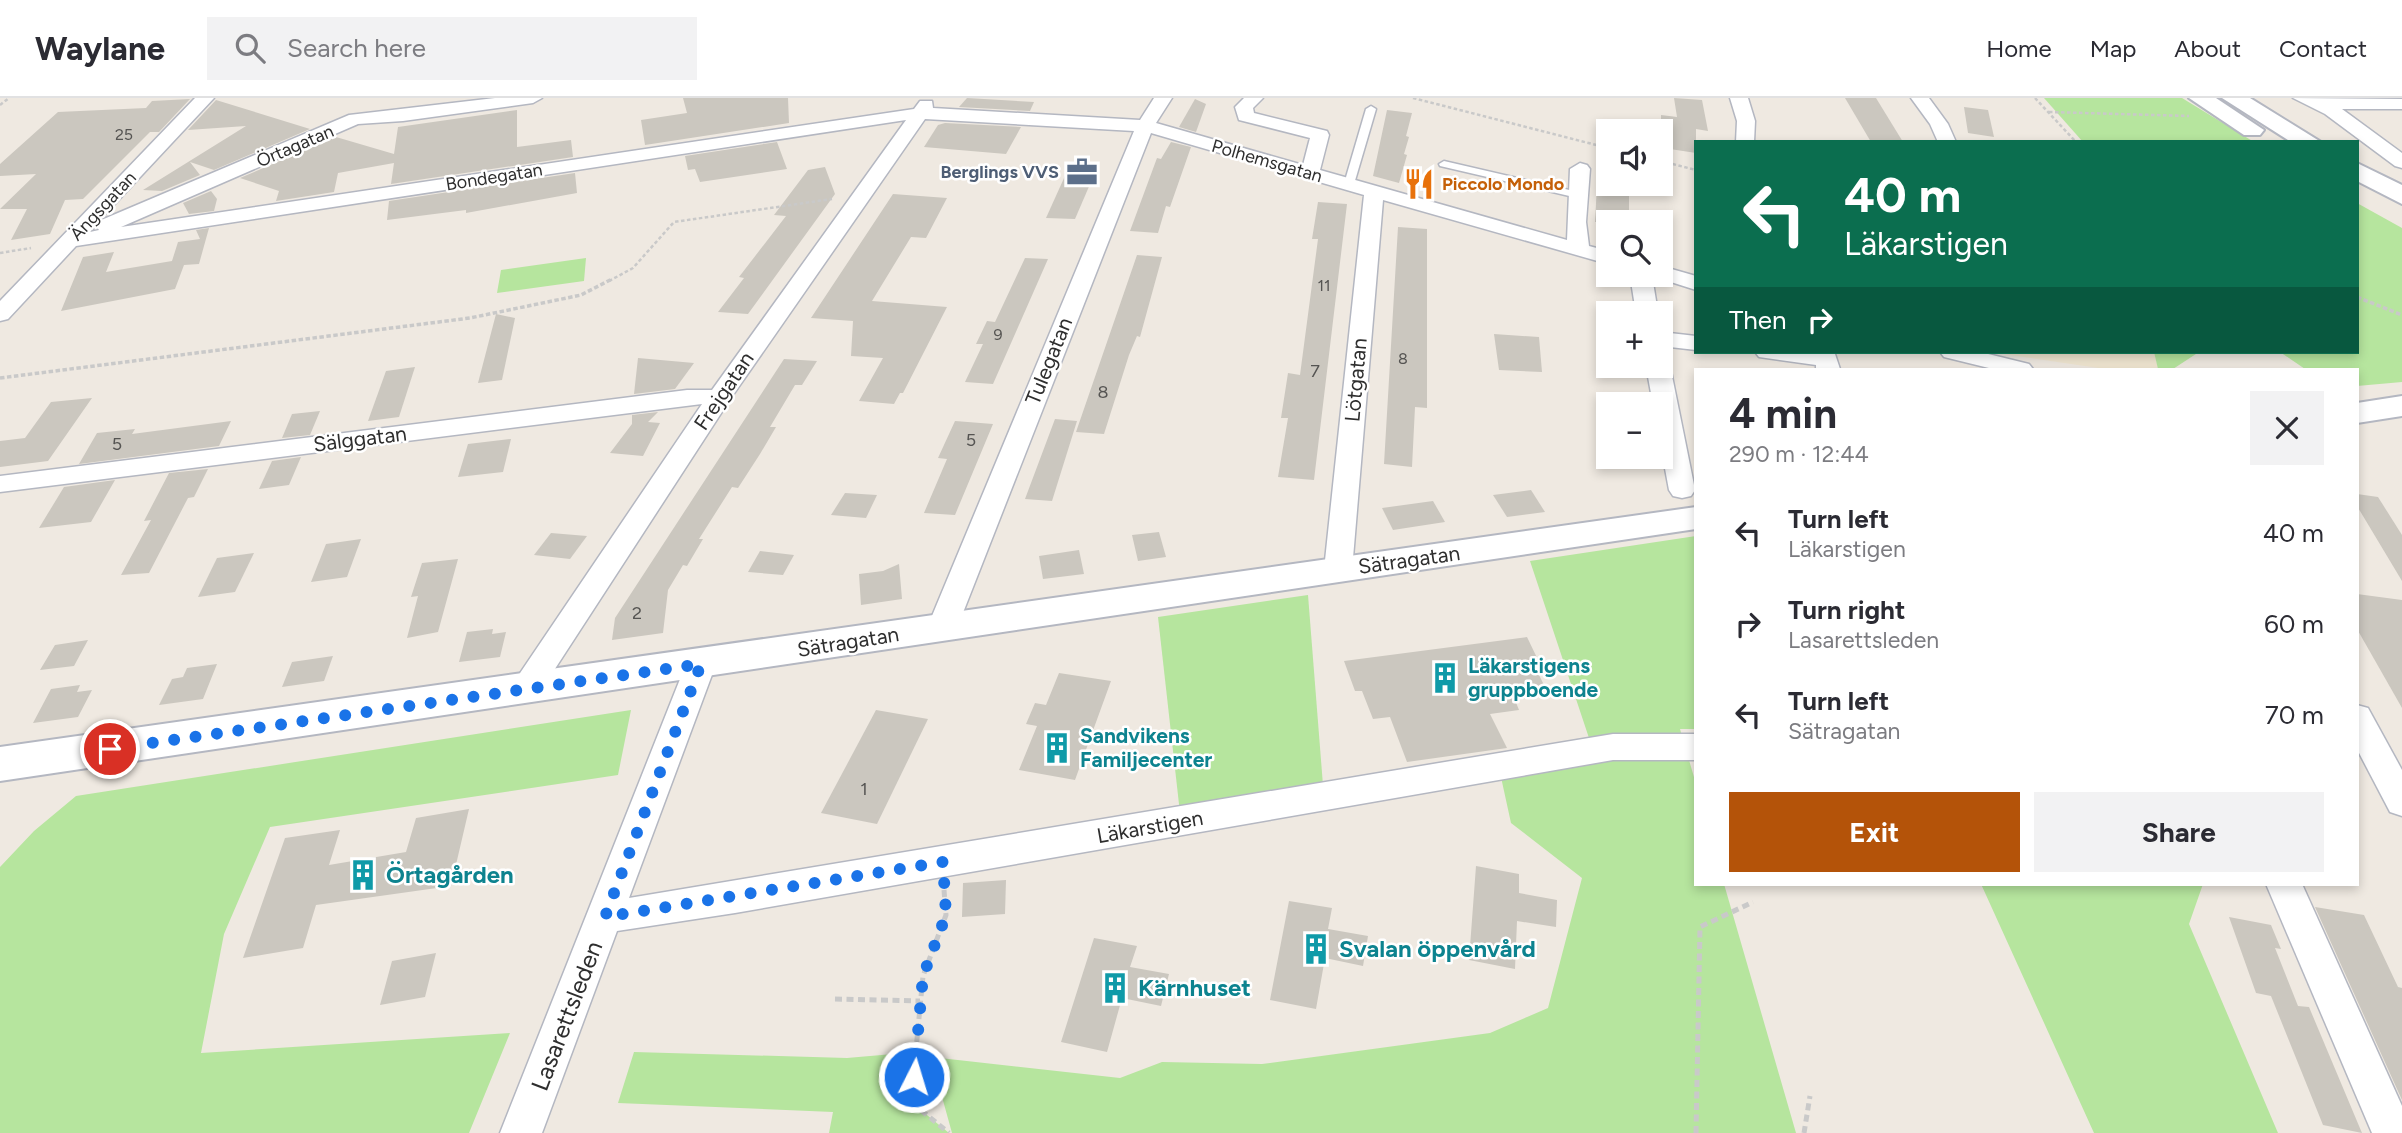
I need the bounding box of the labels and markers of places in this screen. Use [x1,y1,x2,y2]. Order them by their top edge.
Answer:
office icon: Berglings VVS [1065,155,1099,189]
place label: Berglings VVS [941,161,1059,183]
restaurant icon: Piccolo Mondo [1402,167,1436,201]
place label: Piccolo Mondo [1442,173,1564,195]
place label: Läkarstigens gruppboende [1468,653,1599,702]
building icon: Läkarstigens gruppboende [1428,661,1462,695]
pin [80,719,140,779]
place label: Sandvikens Familjecenter [1080,723,1212,772]
building icon: Sandvikens Familjecenter [1040,731,1074,765]
building icon: Örtagården [346,858,380,892]
place label: Örtagården [386,860,514,889]
building icon: Svalan öppenvård [1299,932,1333,966]
place label: Svalan öppenvård [1339,934,1536,963]
building icon: Kärnhuset [1098,971,1132,1005]
place label: Kärnhuset [1138,973,1251,1002]

